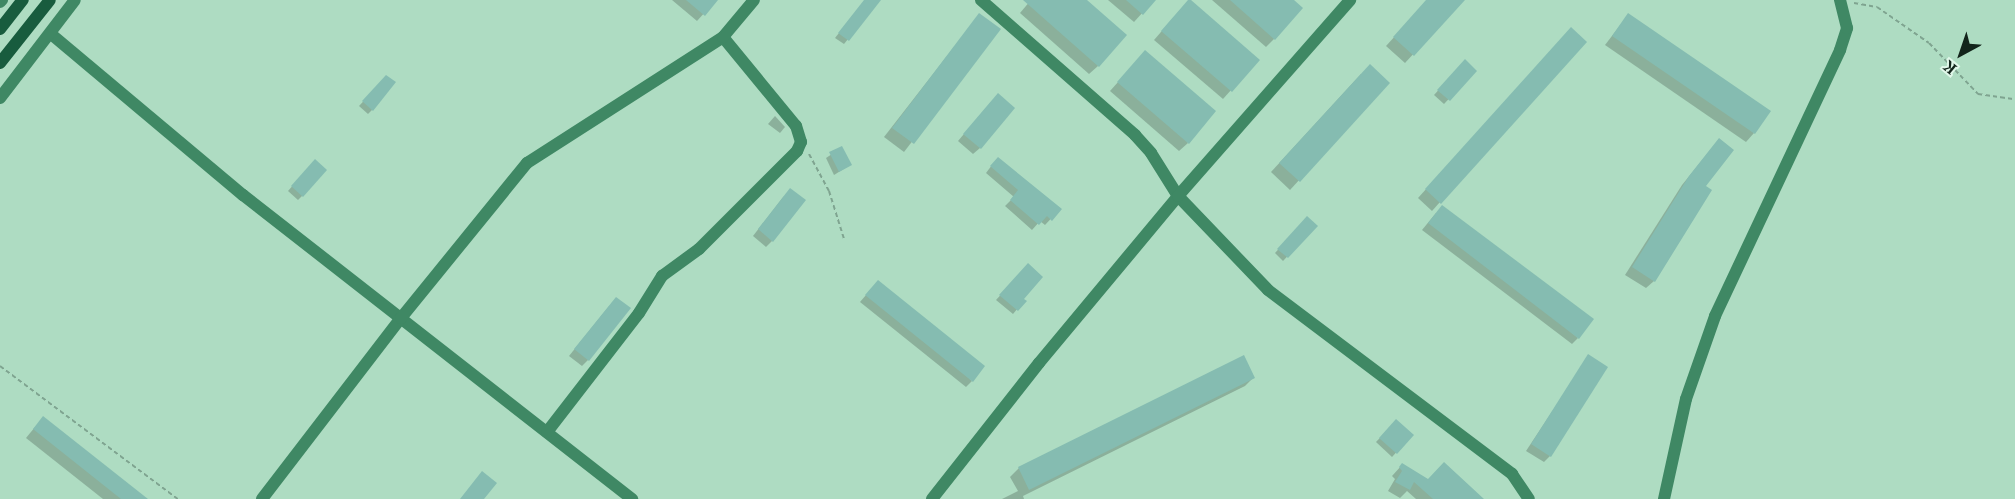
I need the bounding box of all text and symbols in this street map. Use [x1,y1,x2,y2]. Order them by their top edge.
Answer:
north arrow [1931,24,1991,84]
text: K [1938,56,1961,80]

